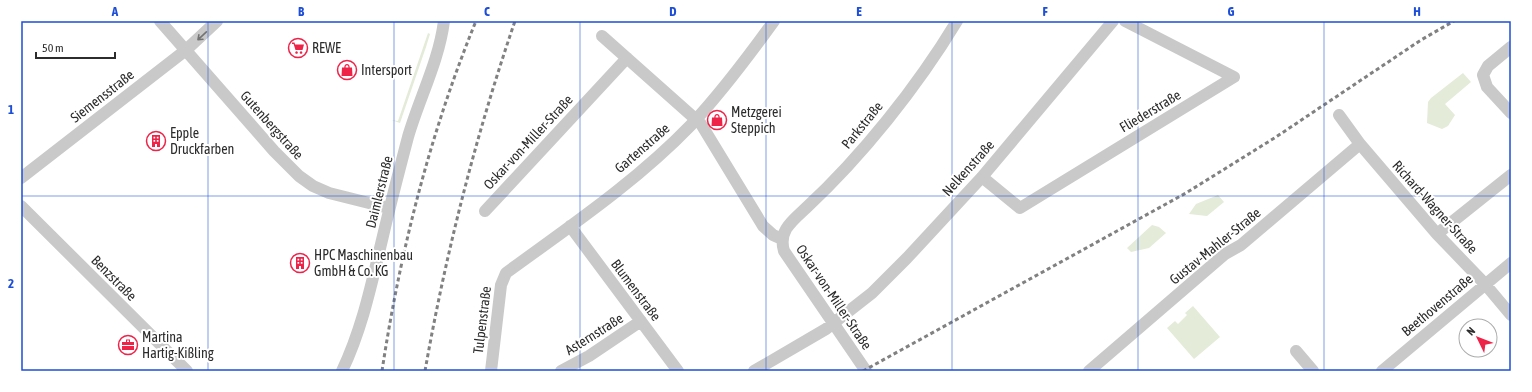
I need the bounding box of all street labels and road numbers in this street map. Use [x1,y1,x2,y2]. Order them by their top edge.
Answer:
street label: Siemensstraße [67,66,137,126]
street label: Fliederstraße [1117,87,1183,135]
street label: Gutenbergstraße [237,88,307,162]
street label: Oskar-von-Miller-Straße [480,92,576,192]
street label: Parkstraße [838,98,886,152]
street label: Gartenstraße [611,120,673,176]
street label: Nelkenstraße [939,137,997,199]
street label: Daimlerstraße [362,154,396,230]
street label: Richard-Wagner-Straße [1389,157,1481,257]
street label: Gustav-Mahler-Straße [1166,204,1264,288]
street label: Oskar-von-Miller-Straße [793,242,875,352]
street label: Benzstraße [88,252,140,304]
street label: Blumenstraße [608,256,664,324]
street label: Beethovenstraße [1398,271,1476,339]
street label: Tulpenstraße [470,285,494,355]
street label: Asternstraße [562,310,626,358]

